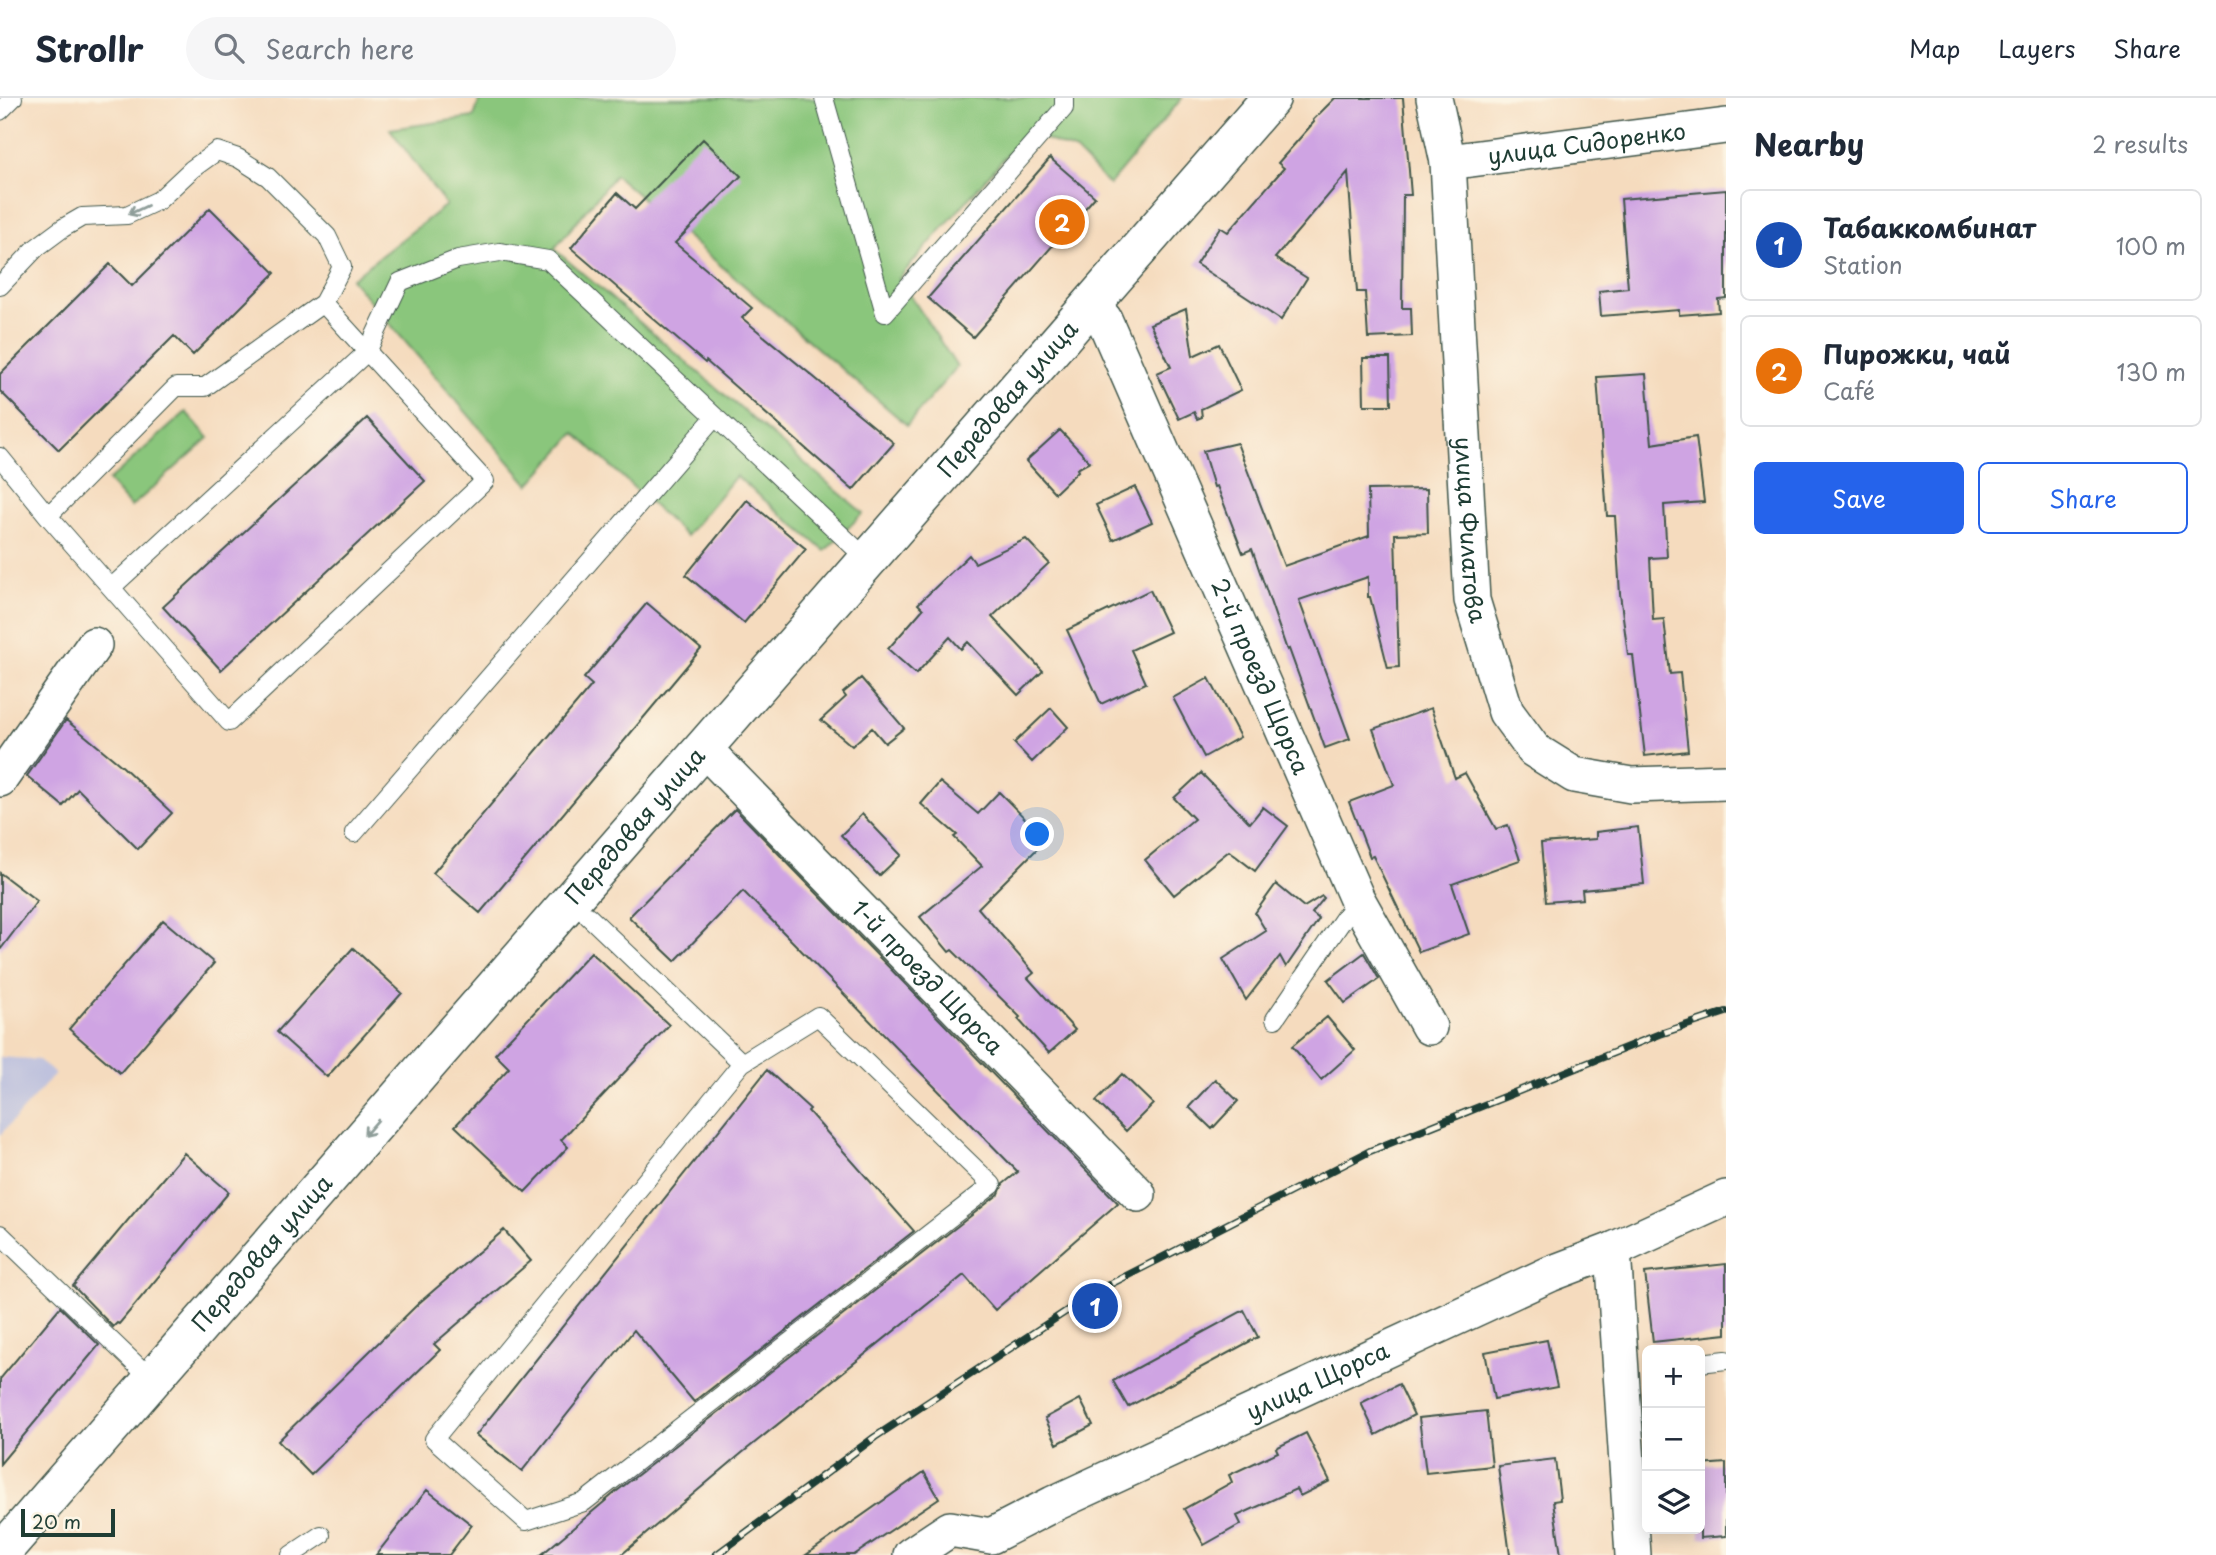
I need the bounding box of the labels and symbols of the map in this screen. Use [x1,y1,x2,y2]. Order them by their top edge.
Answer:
street label: улица Сидоренко [1486,112,1688,173]
pin: 2 [1039,196,1085,248]
one-way arrow [128,204,149,217]
street label: Передовая улица [929,311,1086,484]
street label: улица Филатова [1447,436,1497,627]
street label: 2-й проезд Щорса [1203,572,1320,780]
street label: Передовая улица [556,739,713,912]
your location [1020,817,1054,851]
street label: 1-й проезд Щорса [844,891,1013,1063]
one-way arrow [363,1119,379,1137]
street label: Передовая улица [183,1166,340,1339]
pin: 1 [1072,1280,1118,1332]
street label: улица Щорса [1240,1332,1395,1428]
scale bar [21,1506,116,1538]

